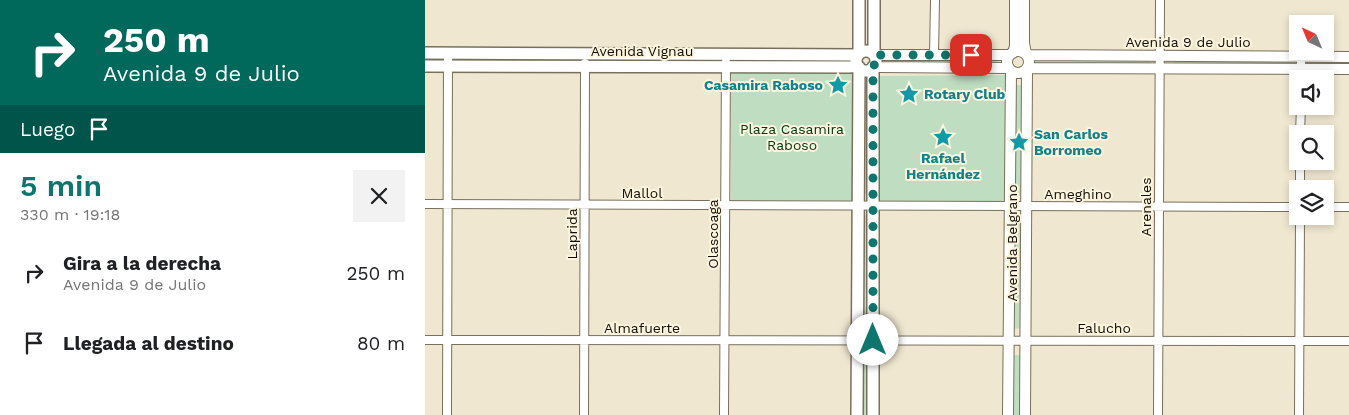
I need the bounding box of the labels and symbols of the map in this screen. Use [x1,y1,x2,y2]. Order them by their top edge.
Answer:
north arrow [1289,15,1334,60]
pin [950,34,992,76]
street label: Avenida 9 de Julio [1125,34,1251,50]
street label: Avenida Vignau [591,43,693,59]
place icon: Casamira Raboso [827,74,849,96]
place label: Casamira Raboso [704,77,823,93]
place icon: Rotary Club [898,83,920,105]
place label: Rotary Club [924,86,1006,102]
park label: Plaza Casamira Raboso [740,121,844,153]
place icon: Rafael Hernández [932,126,954,148]
place label: San Carlos Borromeo [1034,126,1108,158]
place icon: San Carlos Borromeo [1008,131,1030,153]
place label: Rafael Hernández [906,150,980,182]
street label: Arenales [1138,177,1154,237]
street label: Avenida Belgrano [1004,184,1020,302]
street label: Mallol [621,185,663,201]
street label: Ameghino [1044,186,1112,202]
street label: Olascoaga [705,199,721,269]
street label: Laprida [564,208,580,260]
position arrow [846,313,898,365]
street label: Almafuerte [604,320,680,336]
street label: Falucho [1077,320,1131,336]

